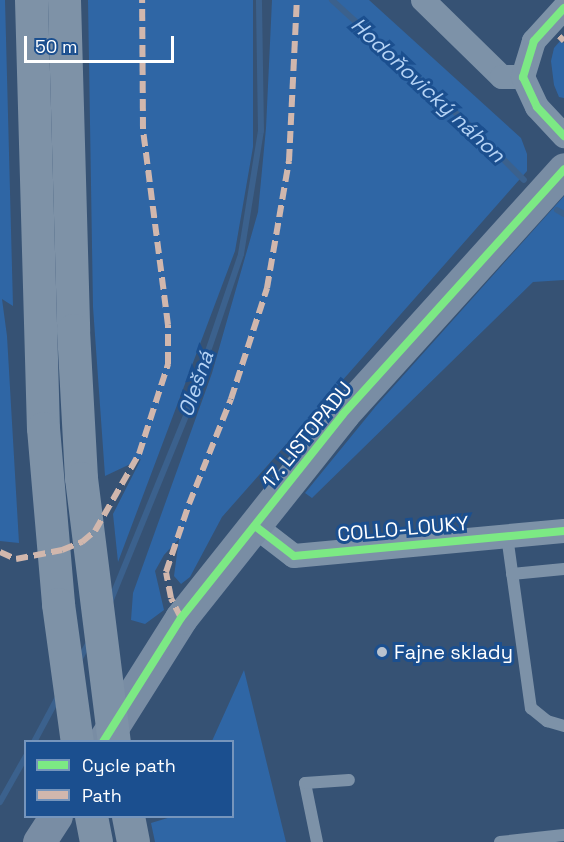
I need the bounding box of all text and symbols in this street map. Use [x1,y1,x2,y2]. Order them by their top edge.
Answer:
water label: Hodoňovický náhon [346,12,510,168]
scale bar [27,24,177,62]
text: 50 m [35,35,77,58]
water label: Olešná [173,348,219,420]
street label: 17. LISTOPADU [257,377,357,493]
street label: COLLO-LOUKY [336,511,470,547]
place label: Fajne sklady [394,640,513,664]
marker: Fajne sklady [375,645,389,659]
legend [24,740,234,818]
text: Cycle path [82,754,176,777]
text: Path [82,784,122,807]

